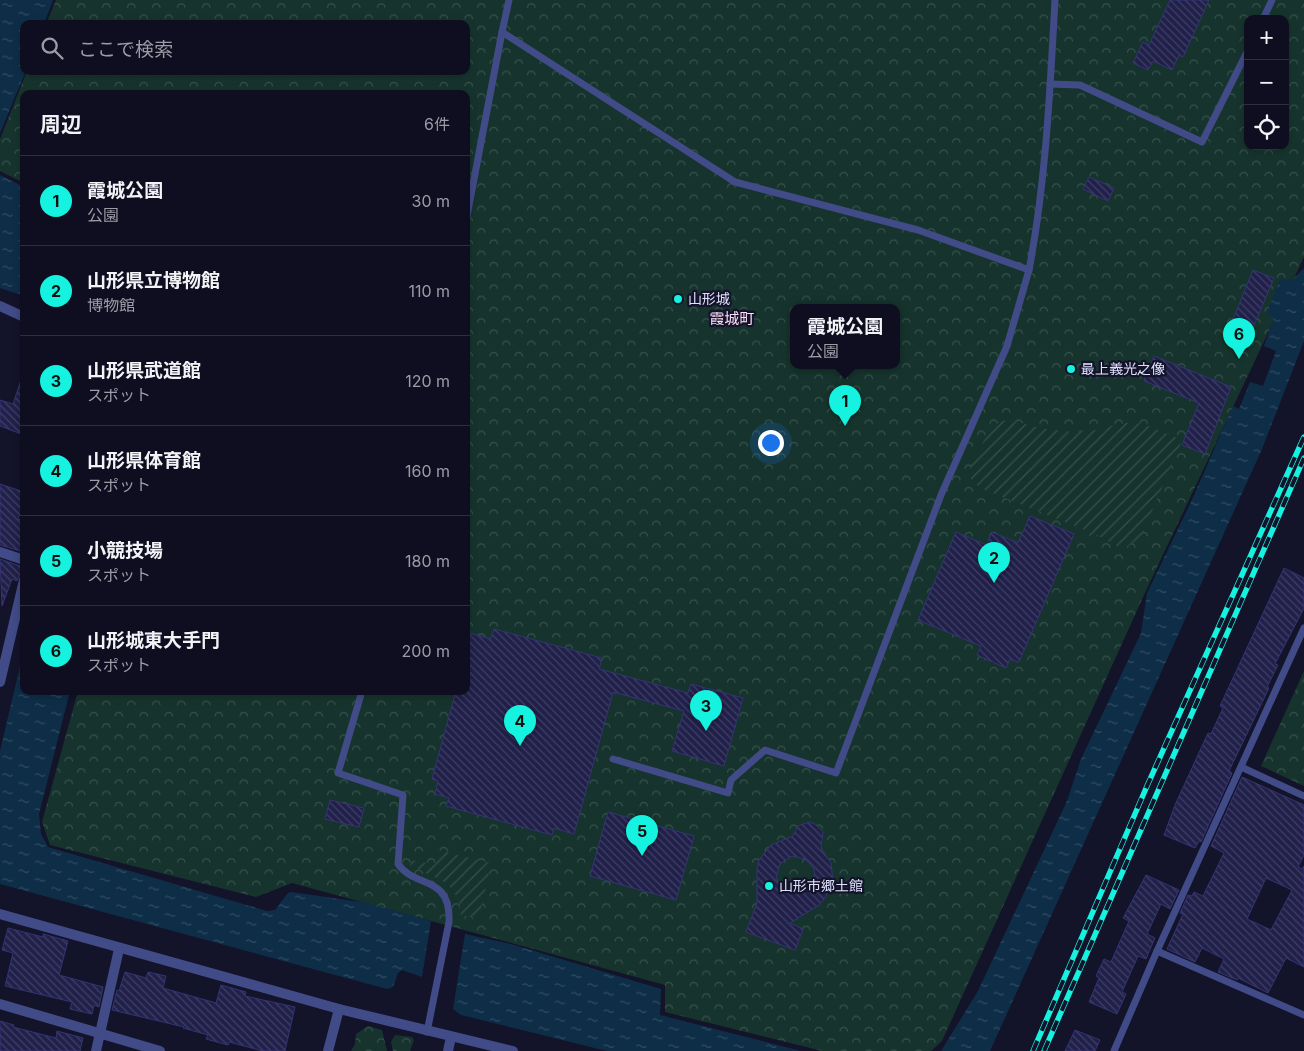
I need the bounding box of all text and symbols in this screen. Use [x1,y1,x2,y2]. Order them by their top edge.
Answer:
map controls [1244,15,1289,150]
button: + [1244,15,1289,60]
search box [20,20,470,75]
icon: search [38,34,66,62]
text: ここで検索 [78,38,173,61]
button: − [1244,60,1289,105]
button: locate [1244,105,1289,150]
text: 周辺 [40,112,82,137]
text: 6件 [424,114,450,134]
text: 霞城公園 [87,179,163,202]
text: 1 [53,191,59,211]
text: 30 m [412,191,450,211]
text: 公園 [87,205,119,225]
text: 山形県立博物館 [87,269,220,292]
text: 2 [51,281,61,301]
text: 110 m [408,281,450,301]
place label: 山形城 [688,290,730,307]
marker: 山形城 [672,293,684,305]
text: 博物館 [87,295,135,315]
popup [790,304,900,369]
district label: 霞城町 [709,309,755,328]
text: 霞城公園 [807,315,883,338]
pin: 6 [1223,318,1255,359]
text: 公園 [807,341,839,361]
text: 山形県武道館 [87,359,201,382]
place label: 最上義光之像 [1081,360,1165,377]
marker: 最上義光之像 [1065,363,1077,375]
text: 3 [51,371,61,391]
text: 120 m [405,371,450,391]
text: スポット [87,385,151,405]
pin: 1 [829,385,861,426]
your location [758,430,784,456]
text: 山形県体育館 [87,449,201,472]
text: 4 [51,461,61,481]
text: 160 m [405,461,450,481]
text: スポット [87,475,151,495]
text: 小競技場 [87,539,163,562]
pin: 2 [978,542,1010,583]
text: 5 [51,551,61,571]
text: 180 m [405,551,450,571]
text: スポット [87,565,151,585]
text: 山形城東大手門 [87,629,220,652]
text: 6 [51,641,61,661]
text: 200 m [402,641,450,661]
text: スポット [87,655,151,675]
pin: 3 [690,690,722,731]
pin: 4 [504,705,536,746]
pin: 5 [626,815,658,856]
place label: 山形市郷土館 [779,877,863,894]
marker: 山形市郷土館 [763,880,775,892]

